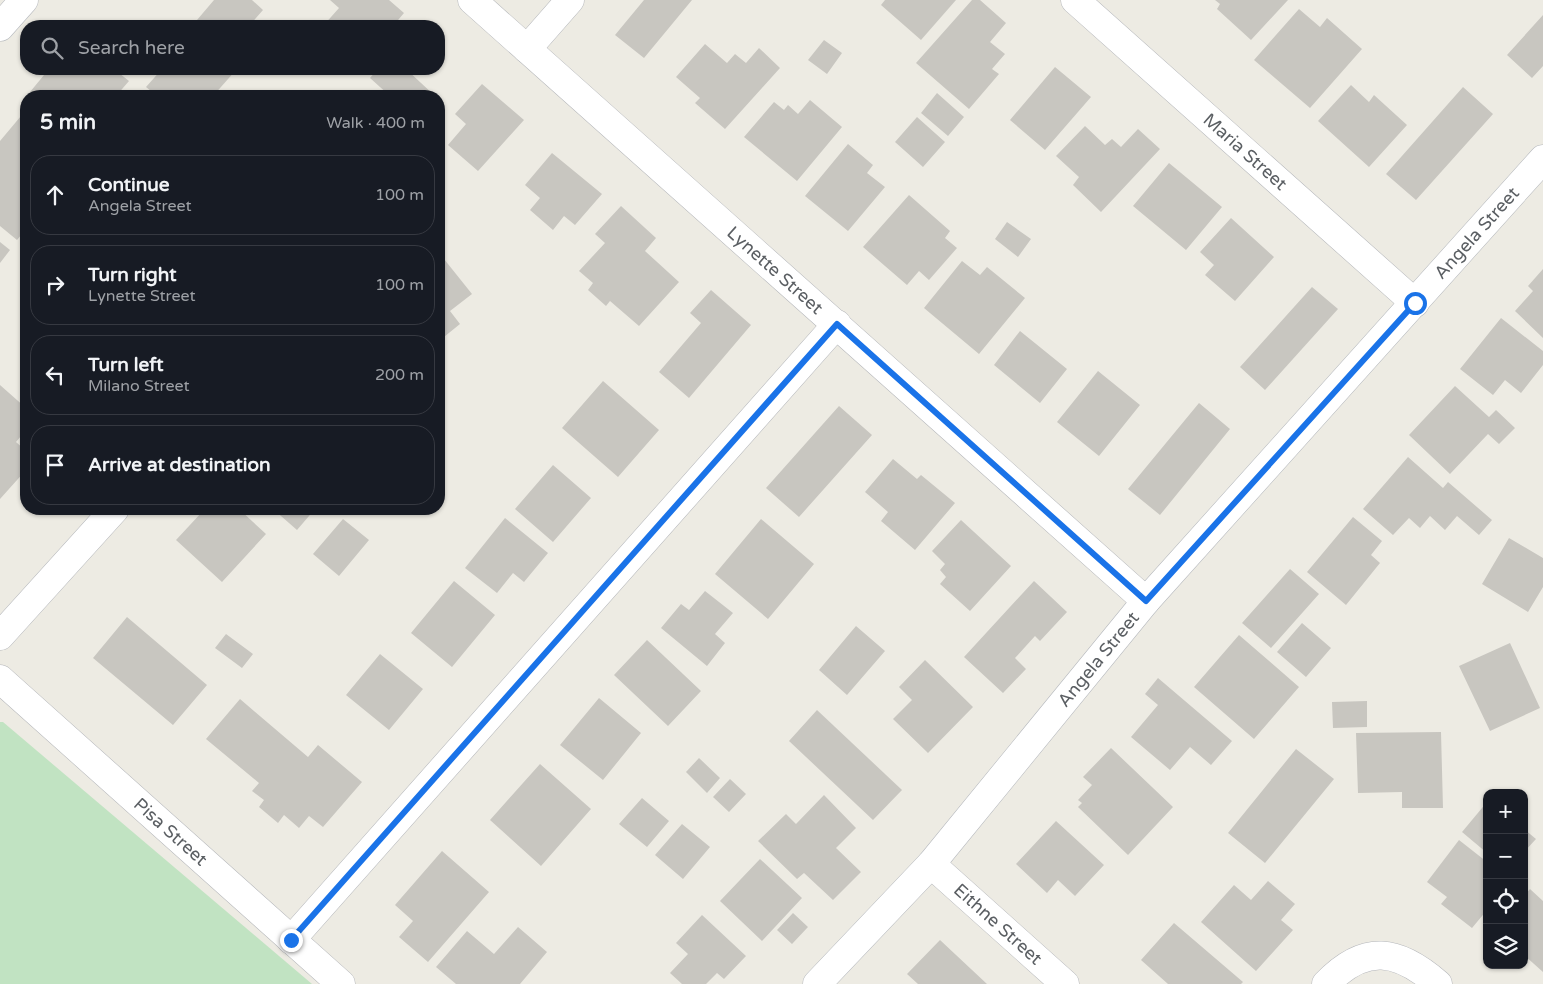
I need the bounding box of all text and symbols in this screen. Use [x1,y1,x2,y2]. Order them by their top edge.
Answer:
search box [20,20,445,75]
icon: search [38,34,66,62]
text: Search here [78,37,185,59]
street label: Maria Street [1199,108,1292,195]
text: 5 min [40,110,96,135]
text: Walk · 400 m [326,113,425,133]
text: Continue [88,174,170,196]
icon: ahead [41,181,69,209]
street label: Angela Street [1429,182,1524,284]
text: 100 m [375,185,424,205]
text: Angela Street [88,196,192,216]
street label: Lynette Street [722,222,828,319]
text: Turn right [88,264,176,286]
icon: right [41,271,69,299]
text: 100 m [375,275,424,295]
text: Lynette Street [88,286,196,306]
route start [1404,292,1427,315]
text: Turn left [88,354,164,376]
icon: left [41,361,69,389]
text: 200 m [375,365,424,385]
text: Milano Street [88,376,190,396]
icon: arrive [41,451,69,479]
text: Arrive at destination [88,454,271,476]
street label: Angela Street [1053,607,1144,711]
map controls [1483,789,1528,969]
button: + [1483,789,1528,834]
street label: Pisa Street [129,793,212,870]
button: − [1483,834,1528,879]
street label: Eithne Street [949,879,1047,969]
button: locate [1483,879,1528,924]
button: layers [1483,924,1528,969]
route end [280,929,303,952]

